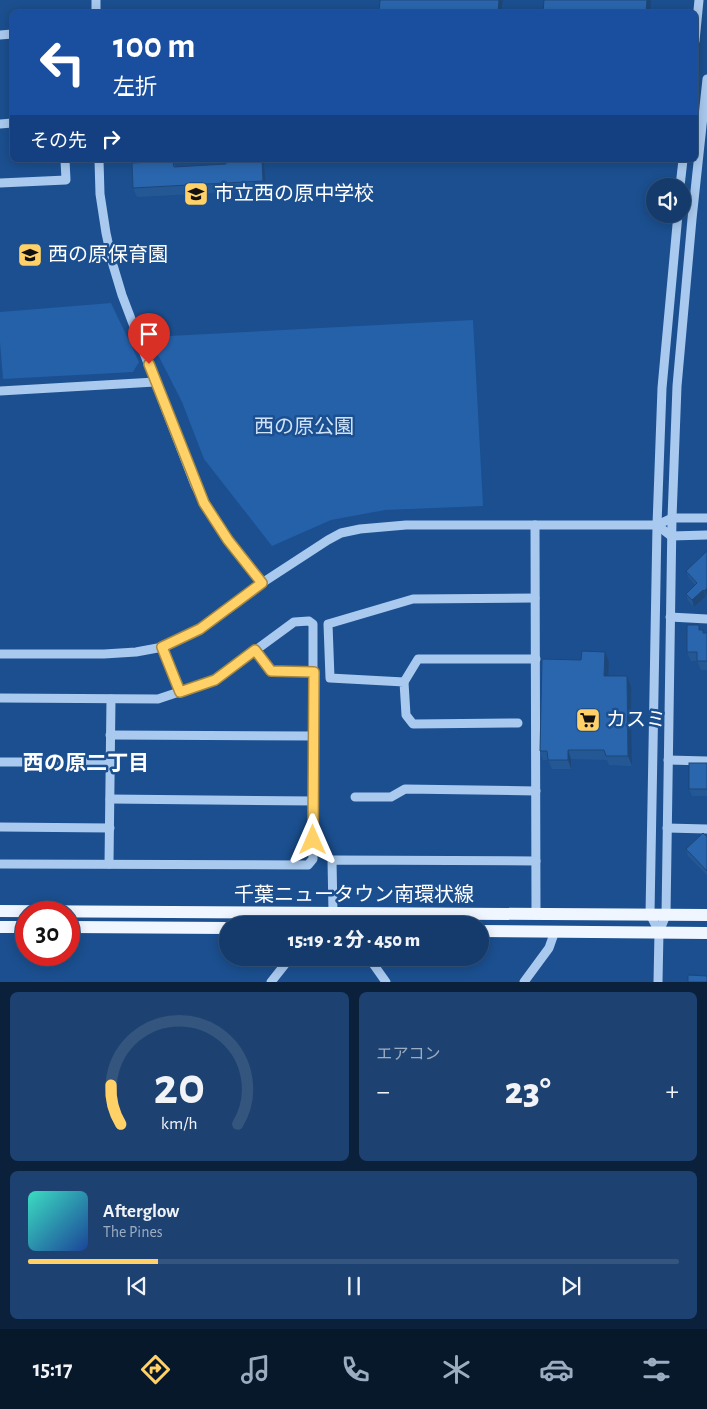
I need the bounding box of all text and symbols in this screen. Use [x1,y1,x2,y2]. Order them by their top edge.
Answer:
text: 100 m [113,29,196,64]
icon: left [30,30,95,95]
text: 左折 [113,76,157,98]
icon: right [97,125,125,153]
text: その先 [30,132,87,151]
map controls [646,178,691,223]
button: sound [646,178,691,223]
school or university icon: 市立西の原中学校 [183,181,209,207]
place label: 市立西の原中学校 [214,183,374,204]
school or university icon: 西の原保育園 [17,242,43,268]
place label: 西の原保育園 [48,244,168,265]
pin [128,313,170,364]
icon: arrive [135,320,163,348]
park label: 西の原公園 [254,416,354,437]
supermarket icon: カスミ [575,707,601,733]
place label: カスミ [606,710,666,730]
district label: 西の原二丁目 [23,753,149,774]
position arrow [286,813,338,865]
street label: 千葉ニュータウン南環状線 [234,883,474,905]
speed limit sign: 30 [15,901,80,966]
text: 15:19 · 2 分 · 450 m [288,931,420,950]
text: エアコン [377,1046,441,1062]
text: 20 [153,1061,205,1113]
text: 23° [505,1073,551,1111]
text: − [377,1078,390,1106]
text: + [666,1078,679,1106]
text: km/h [161,1115,198,1133]
text: Afterglow [103,1202,179,1221]
text: The Pines [103,1224,163,1240]
icon: previous [123,1272,151,1300]
icon: pause [340,1272,368,1300]
icon: next [557,1272,585,1300]
icon: directions [138,1352,173,1387]
icon: music [238,1352,273,1387]
icon: phone [338,1352,373,1387]
icon: climate [439,1352,474,1387]
icon: car [539,1352,574,1387]
icon: filters [639,1352,674,1387]
text: 15:17 [33,1358,73,1380]

